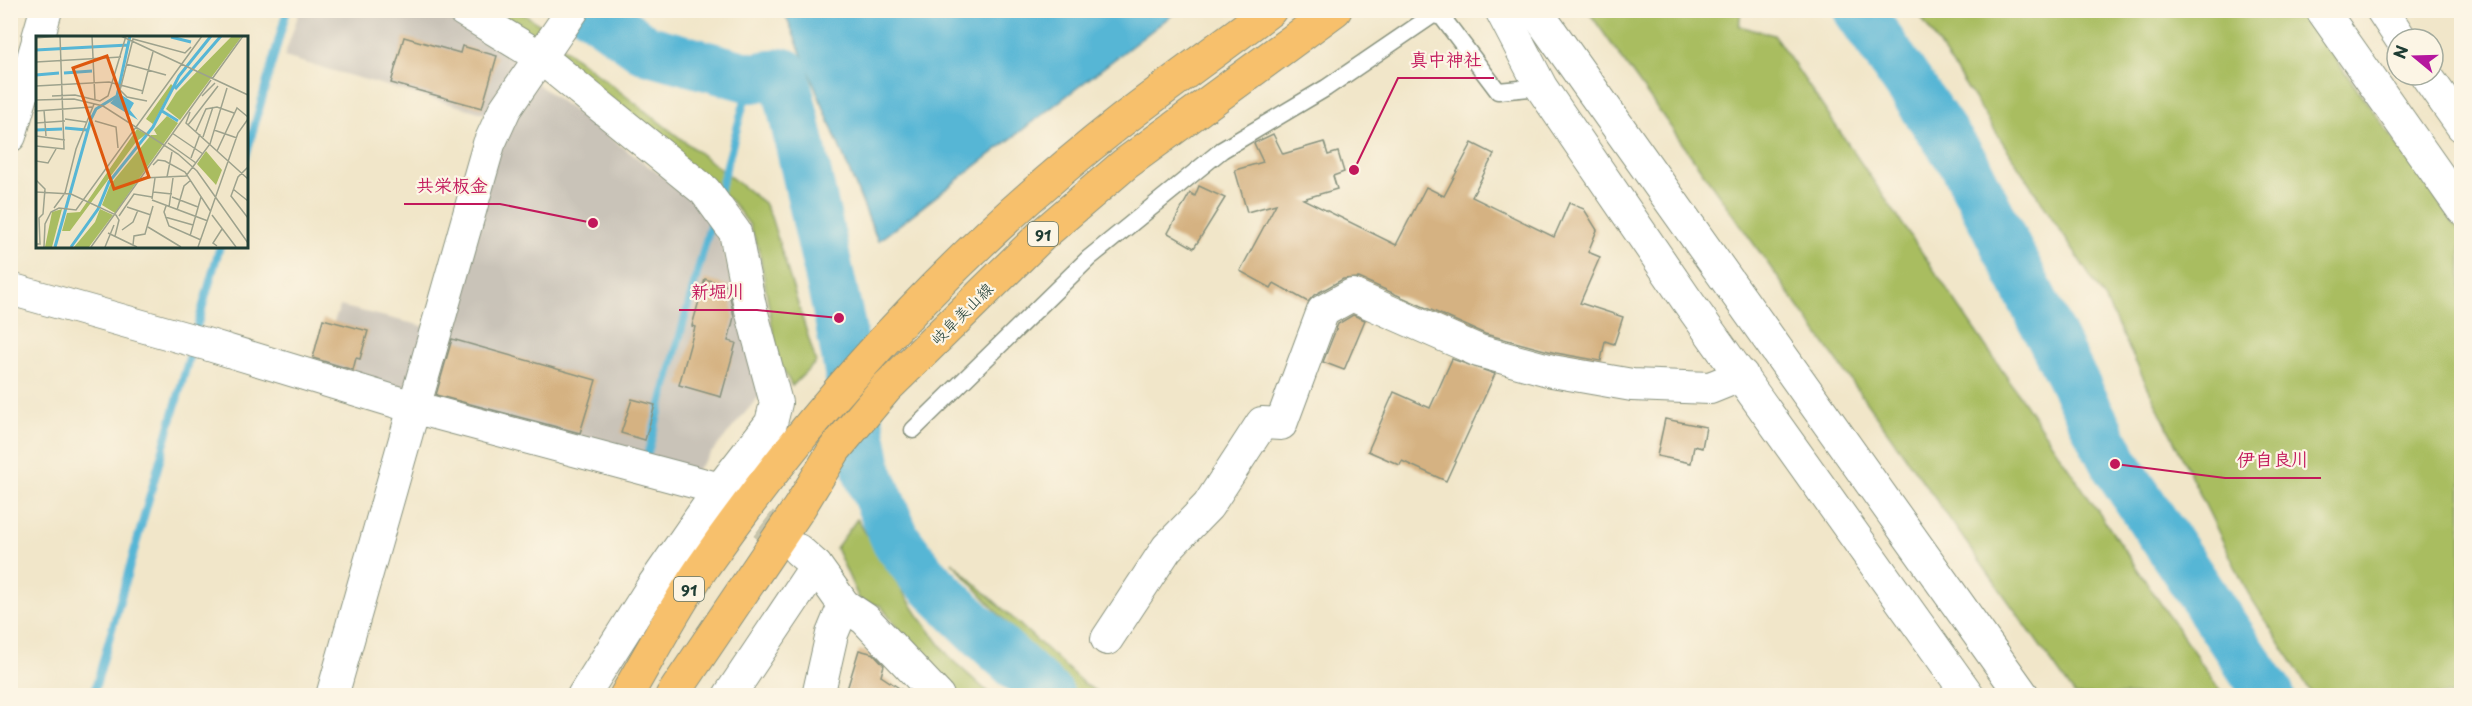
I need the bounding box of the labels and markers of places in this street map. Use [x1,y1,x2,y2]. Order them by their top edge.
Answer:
callout: 真中神社 [1398,42,1494,78]
callout: 共栄板金 [404,168,500,204]
callout: 新堀川 [679,274,757,310]
callout: 伊自良川 [2225,442,2321,478]

